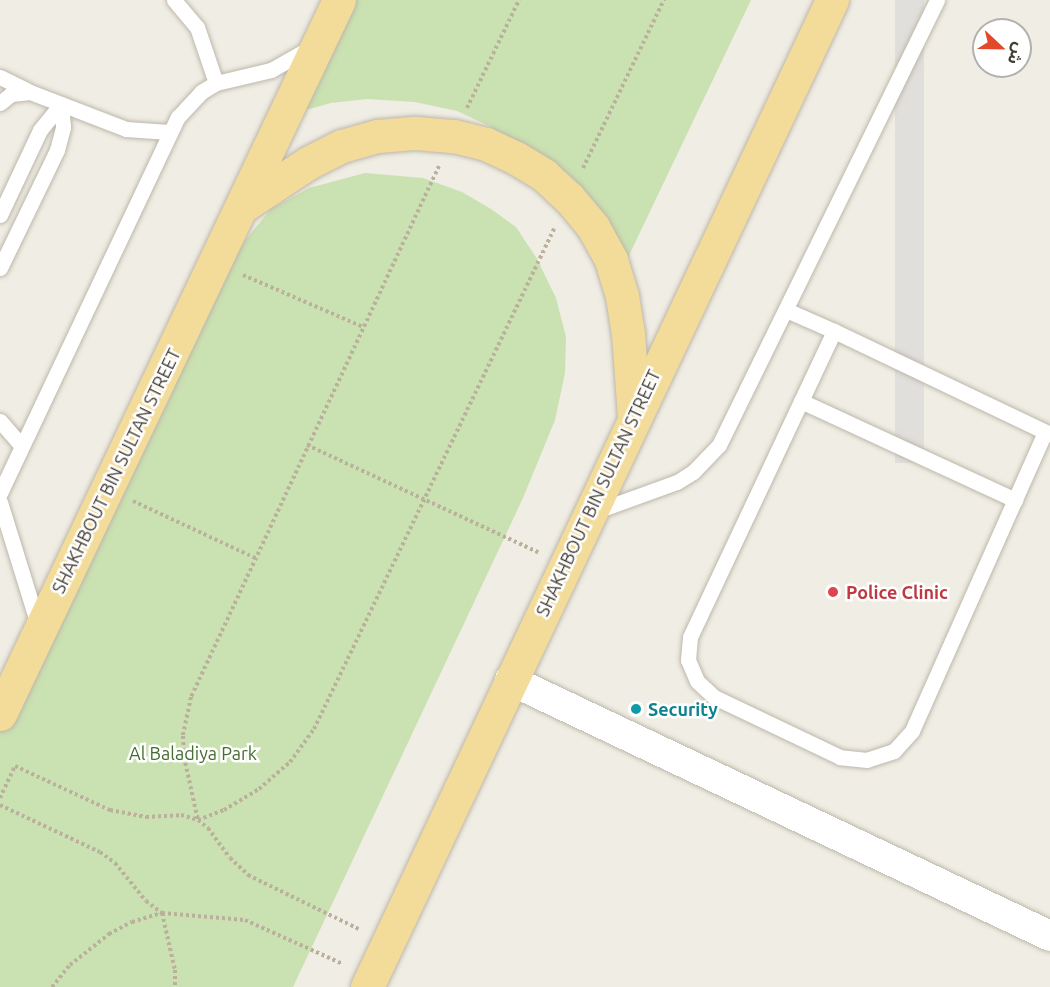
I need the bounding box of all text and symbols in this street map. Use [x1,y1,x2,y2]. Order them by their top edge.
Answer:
north arrow [972,18,1032,78]
text: ش [1004,40,1029,68]
street label: SHAKHBOUT BIN SULTAN STREET [47,345,185,597]
street label: SHAKHBOUT BIN SULTAN STREET [531,366,665,620]
place label: Police Clinic [846,581,948,603]
marker: Police Clinic [824,583,842,601]
place label: Security [648,698,718,720]
marker: Security [629,702,643,716]
park label: Al Baladiya Park [129,742,257,764]

